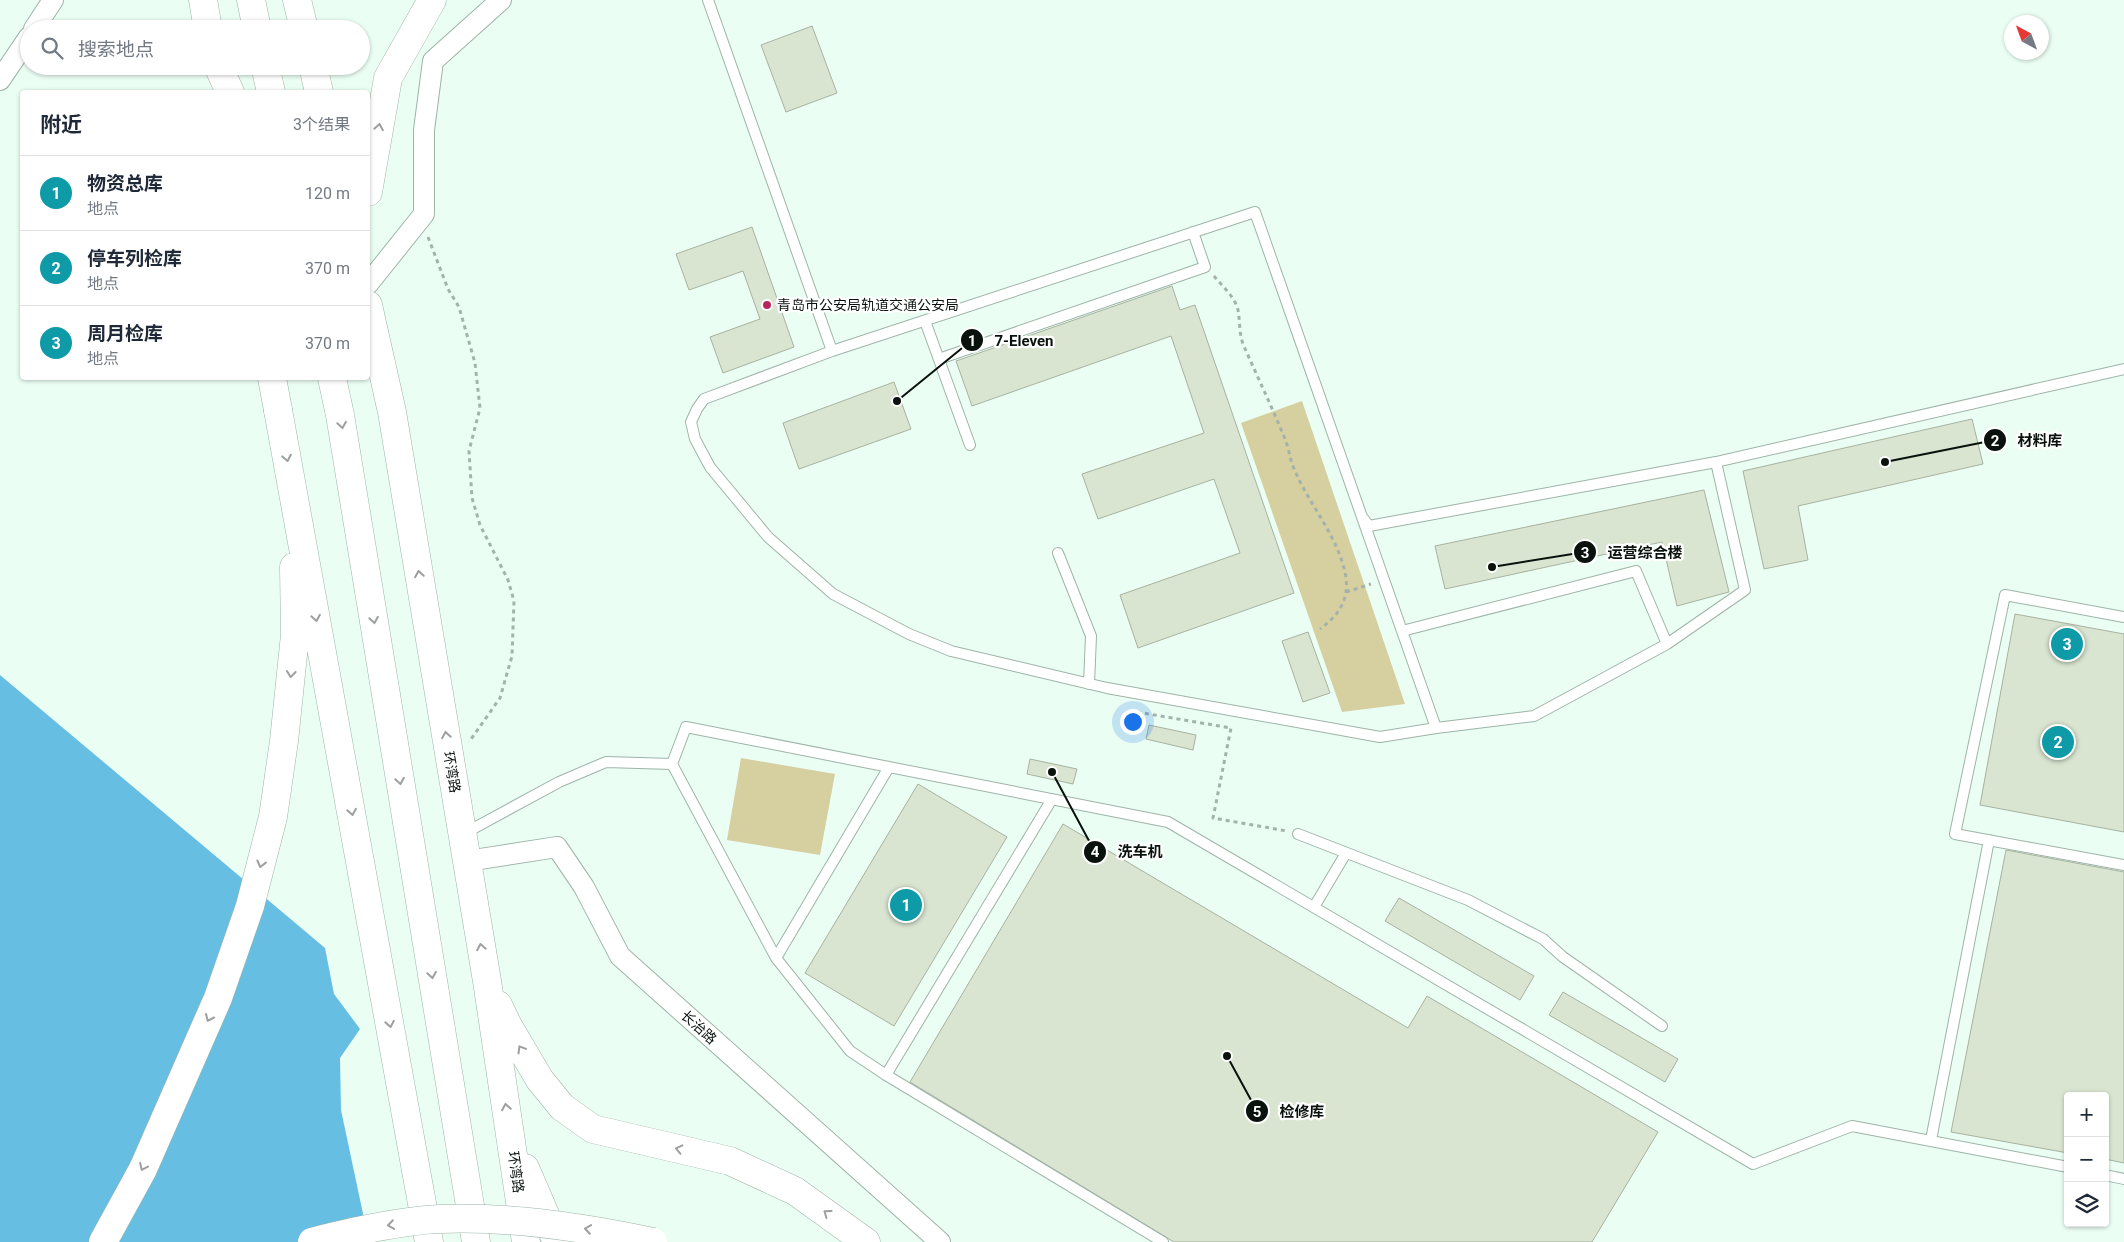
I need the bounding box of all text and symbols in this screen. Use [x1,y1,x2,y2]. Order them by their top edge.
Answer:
north arrow [2004,15,2049,60]
search box [20,20,370,75]
icon: search [38,34,66,62]
text: 搜索地点 [78,38,154,61]
text: 附近 [40,113,82,137]
text: 3个结果 [293,115,350,134]
one-way arrow [374,123,384,131]
text: 物资总库 [87,172,163,195]
text: 1 [51,184,61,203]
text: 120 m [305,184,350,203]
text: 地点 [87,199,119,218]
text: 停车列检库 [87,247,182,270]
text: 2 [51,259,61,278]
text: 370 m [305,259,350,278]
text: 地点 [87,274,119,293]
place label: 青岛市公安局轨道交通公安局 [777,297,959,313]
marker: 青岛市公安局轨道交通公安局 [761,299,773,311]
text: 周月检库 [87,322,163,345]
callout: 7-Eleven [959,325,1063,355]
text: 1 [968,332,976,350]
text: 7-Eleven [995,332,1053,350]
text: 3 [51,334,61,353]
text: 370 m [305,334,350,353]
text: 地点 [87,349,119,368]
one-way arrow [336,421,346,430]
callout: 材料库 [1982,425,2072,455]
text: 2 [1991,432,2000,450]
text: 材料库 [2017,432,2063,450]
one-way arrow [282,454,292,463]
callout: 运营综合楼 [1573,537,1693,567]
text: 3 [1581,544,1589,562]
text: 运营综合楼 [1607,544,1683,562]
one-way arrow [415,570,425,579]
one-way arrow [311,614,321,622]
one-way arrow [368,616,378,625]
pin: 3 [2051,625,2083,663]
one-way arrow [286,671,297,679]
your location [1120,709,1146,735]
pin: 2 [2042,723,2074,761]
one-way arrow [441,730,451,739]
street label: 环湾路 [440,750,464,794]
one-way arrow [394,777,405,785]
one-way arrow [346,808,356,817]
callout: 洗车机 [1083,837,1173,867]
text: 4 [1091,843,1100,861]
text: 洗车机 [1117,843,1163,861]
one-way arrow [256,860,267,869]
pin: 1 [890,886,922,924]
one-way arrow [477,942,487,951]
one-way arrow [426,972,437,980]
street label: 长治路 [678,1007,720,1047]
one-way arrow [205,1013,215,1022]
one-way arrow [384,1020,394,1028]
one-way arrow [518,1045,528,1054]
map controls [2064,1092,2109,1227]
button: + [2064,1092,2109,1137]
callout: 检修库 [1244,1096,1334,1126]
one-way arrow [502,1103,512,1111]
text: 5 [1253,1103,1261,1121]
text: 检修库 [1279,1103,1325,1121]
button: − [2064,1137,2109,1182]
one-way arrow [675,1144,684,1155]
street label: 环湾路 [505,1150,527,1194]
one-way arrow [139,1162,149,1171]
button: layers [2064,1182,2109,1227]
one-way arrow [823,1210,832,1220]
one-way arrow [387,1219,395,1230]
one-way arrow [583,1225,592,1235]

